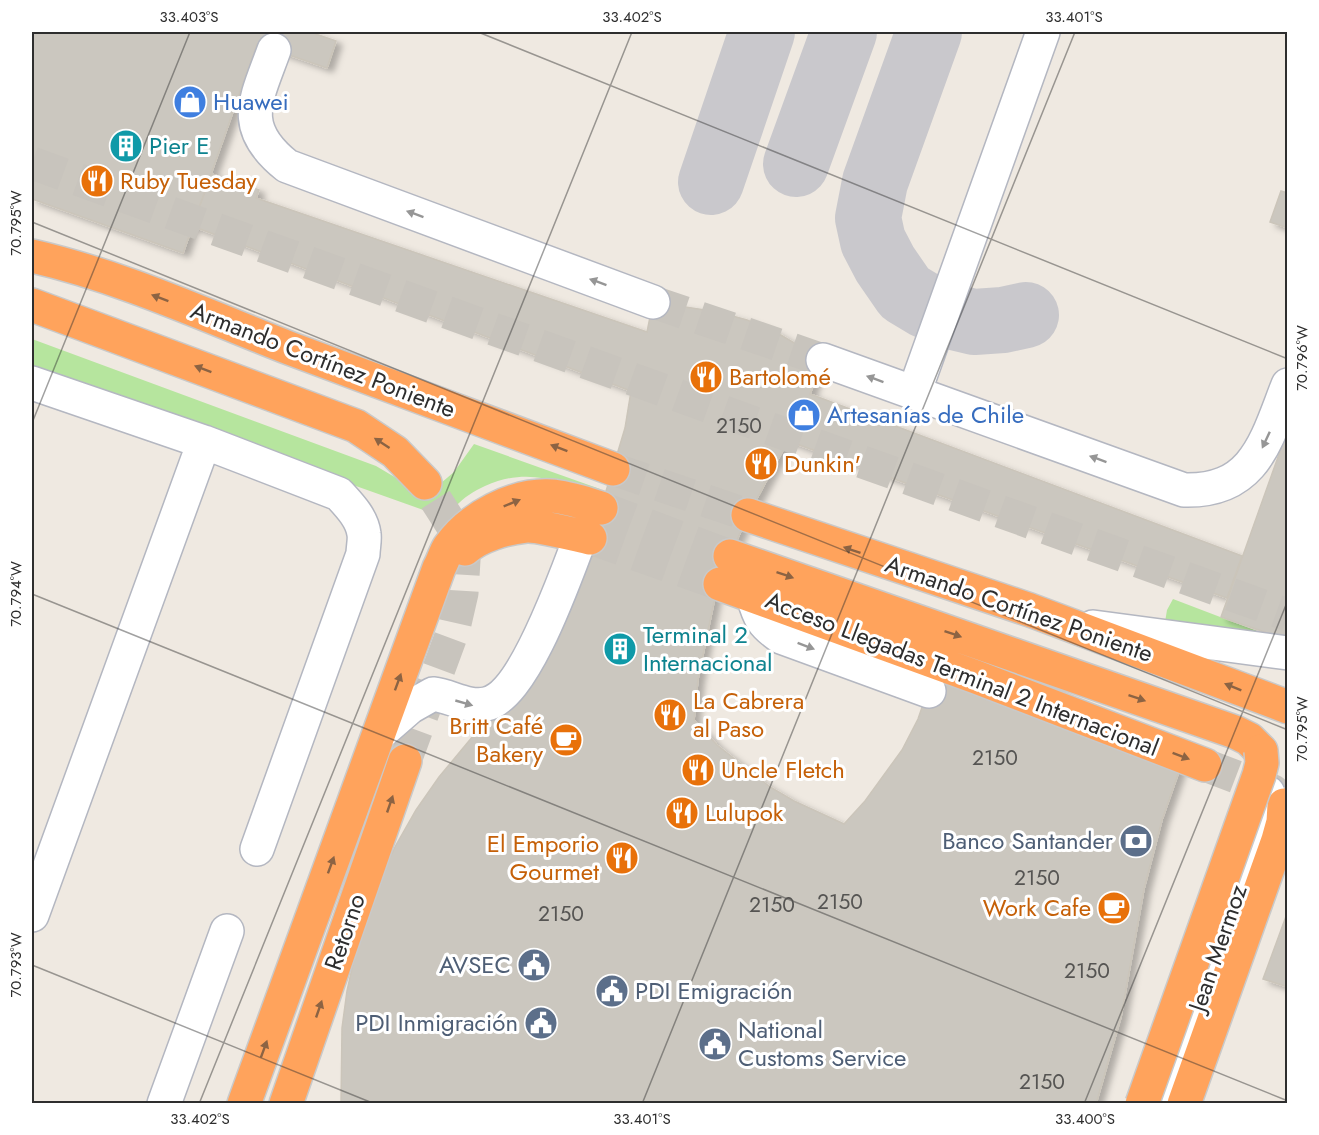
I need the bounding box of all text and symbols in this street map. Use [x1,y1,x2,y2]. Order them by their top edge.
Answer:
text: 33.403°S [160,6,218,28]
text: 33.402°S [602,6,662,28]
text: 33.401°S [1045,6,1103,28]
shop icon: Huawei [172,84,208,120]
place label: Huawei [213,84,289,119]
building icon: Pier E [108,128,144,164]
place label: Pier E [149,128,209,163]
restaurant icon: Ruby Tuesday [79,163,115,199]
place label: Ruby Tuesday [120,163,257,198]
text: 70.795°W [5,190,27,256]
one-way arrow [406,209,424,218]
one-way arrow [589,276,607,286]
one-way arrow [151,293,169,302]
street label: Armando Cortínez Poniente [186,293,461,426]
text: 70.796°W [1291,325,1313,391]
restaurant icon: Bartolomé [688,359,724,395]
place label: Bartolomé [729,359,831,394]
one-way arrow [194,364,212,373]
one-way arrow [866,373,884,383]
shop icon: Artesanías de Chile [786,397,822,433]
place label: Artesanías de Chile [827,397,1024,432]
house number: 2150 [716,411,762,441]
one-way arrow [1261,431,1270,448]
one-way arrow [374,438,391,449]
one-way arrow [549,443,567,453]
restaurant icon: Dunkin' [743,446,779,482]
place label: Dunkin' [784,446,861,481]
one-way arrow [1089,453,1107,463]
one-way arrow [503,498,521,507]
one-way arrow [843,545,861,554]
street label: Armando Cortínez Poniente [881,546,1158,671]
text: 70.794°W [5,561,27,627]
one-way arrow [776,571,794,581]
street label: Acceso Llegadas Terminal 2 Internacional [761,582,1164,765]
place label: Terminal 2 Internacional [643,617,772,680]
one-way arrow [944,629,962,639]
building icon: Terminal 2 Internacional [602,631,638,667]
one-way arrow [798,642,816,652]
one-way arrow [393,673,403,691]
one-way arrow [1223,682,1241,692]
place label: La Cabrera al Paso [693,683,804,746]
one-way arrow [1128,693,1146,703]
text: 70.795°W [1291,696,1313,762]
restaurant icon: La Cabrera al Paso [652,697,688,733]
one-way arrow [455,698,473,708]
place label: Britt Café Bakery [449,708,543,771]
cafe icon: Britt Café Bakery [548,722,584,758]
house number: 2150 [972,743,1018,773]
one-way arrow [1173,751,1191,761]
restaurant icon: Uncle Fletch [680,752,716,788]
place label: Uncle Fletch [721,752,845,787]
one-way arrow [385,795,395,813]
restaurant icon: Lulupok [664,795,700,831]
place label: Lulupok [705,795,784,830]
place label: Banco Santander [942,823,1114,858]
bank icon: Banco Santander [1118,823,1154,859]
place label: El Emporio Gourmet [487,826,599,889]
restaurant icon: El Emporio Gourmet [604,840,640,876]
one-way arrow [326,856,336,874]
house number: 2150 [1014,863,1060,893]
street label: Jean Mermoz [1179,880,1256,1019]
house number: 2150 [817,887,863,917]
street label: Retorno [315,889,374,975]
house number: 2150 [749,890,795,920]
place label: Work Cafe [983,890,1091,925]
cafe icon: Work Cafe [1096,890,1132,926]
house number: 2150 [538,899,584,929]
text: 70.793°W [5,932,27,998]
place label: AVSEC [439,947,511,982]
public building icon: AVSEC [516,947,552,983]
house number: 2150 [1064,956,1110,986]
public building icon: PDI Emigración [594,973,630,1009]
place label: PDI Emigración [635,973,793,1008]
one-way arrow [315,999,324,1017]
place label: PDI Inmigración [355,1005,518,1040]
public building icon: PDI Inmigración [523,1005,559,1041]
place label: National Customs Service [738,1012,906,1075]
public building icon: National Customs Service [697,1026,733,1062]
one-way arrow [259,1039,269,1057]
house number: 2150 [1019,1067,1065,1097]
text: 33.402°S [170,1108,230,1130]
text: 33.401°S [613,1108,671,1130]
text: 33.400°S [1055,1108,1115,1130]

